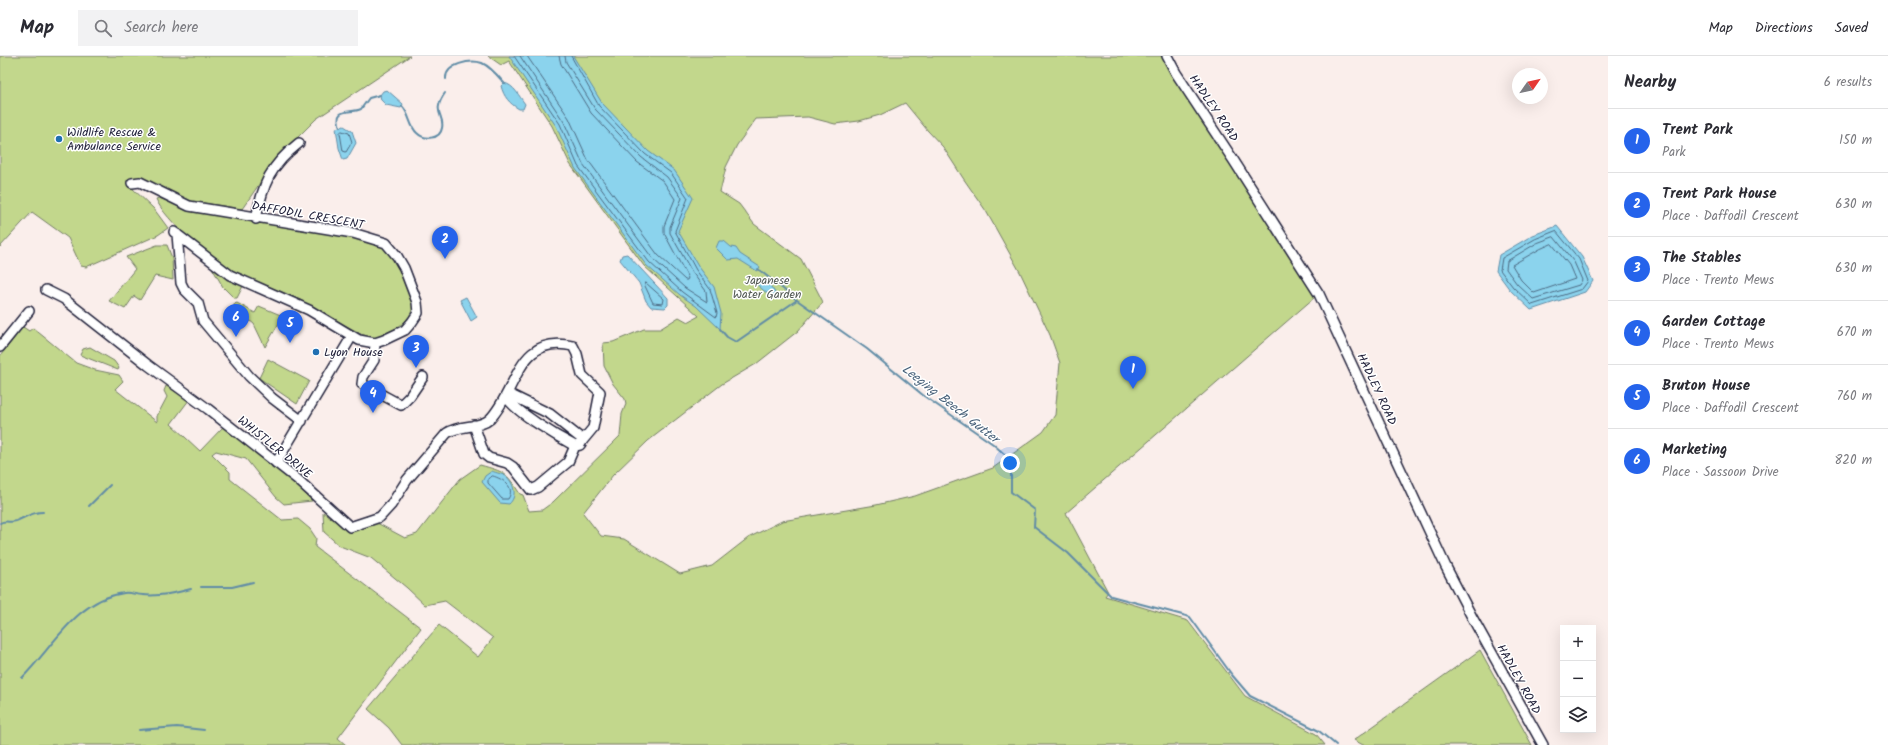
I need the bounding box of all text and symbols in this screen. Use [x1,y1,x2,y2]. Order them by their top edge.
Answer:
search box [78,10,358,46]
text: Map [20,13,54,43]
text: Search here [124,16,198,40]
icon: search [92,17,114,39]
text: Map [1708,17,1733,39]
text: Directions [1755,17,1813,39]
text: Saved [1835,17,1868,39]
north arrow [1512,68,1548,104]
text: Nearby [1624,69,1676,96]
street label: HADLEY ROAD [1184,71,1243,146]
text: 6 results [1824,72,1872,93]
text: Trent Park [1662,118,1732,142]
place label: Wildlife Rescue & Ambulance Service [67,123,161,156]
text: 1 [1635,130,1639,151]
text: 150 m [1839,130,1872,151]
marker: Wildlife Rescue & Ambulance Service [54,134,64,144]
text: Park [1662,142,1686,163]
text: Trent Park House [1662,182,1776,206]
text: 2 [1633,194,1641,215]
text: 630 m [1835,194,1872,215]
street label: DAFFODIL CRESCENT [250,196,367,235]
text: Place · Daffodil Crescent [1662,206,1799,227]
pin: 2 [432,226,458,259]
text: The Stables [1662,246,1741,270]
text: 3 [1633,258,1641,279]
text: 630 m [1835,258,1872,279]
text: Place · Trento Mews [1662,270,1774,291]
park label: Japanese Water Garden [733,271,801,304]
pin: 6 [223,304,249,337]
pin: 5 [277,310,303,343]
text: Garden Cottage [1662,310,1765,334]
text: 4 [1633,322,1641,343]
text: 670 m [1837,322,1872,343]
text: Place · Trento Mews [1662,334,1774,355]
pin: 3 [403,335,429,368]
place label: Lyon House [324,343,383,362]
marker: Lyon House [311,347,321,357]
street label: HADLEY ROAD [1352,350,1402,429]
pin: 1 [1120,356,1146,389]
water label: Leeging Beech Gutter [897,359,1005,451]
text: Bruton House [1662,374,1750,398]
pin: 4 [360,380,386,413]
text: 5 [1634,386,1640,407]
text: 760 m [1837,386,1872,407]
text: Place · Daffodil Crescent [1662,398,1799,419]
street label: WHISTLER DRIVE [233,411,317,484]
text: Marketing [1662,438,1727,462]
text: 6 [1633,450,1641,471]
text: 820 m [1835,450,1872,471]
your location [1000,453,1020,473]
text: Place · Sassoon Drive [1662,462,1779,483]
map controls [1560,625,1596,733]
button: + [1560,625,1596,661]
street label: HADLEY ROAD [1491,641,1546,718]
button: − [1560,661,1596,697]
button: layers [1560,697,1596,733]

